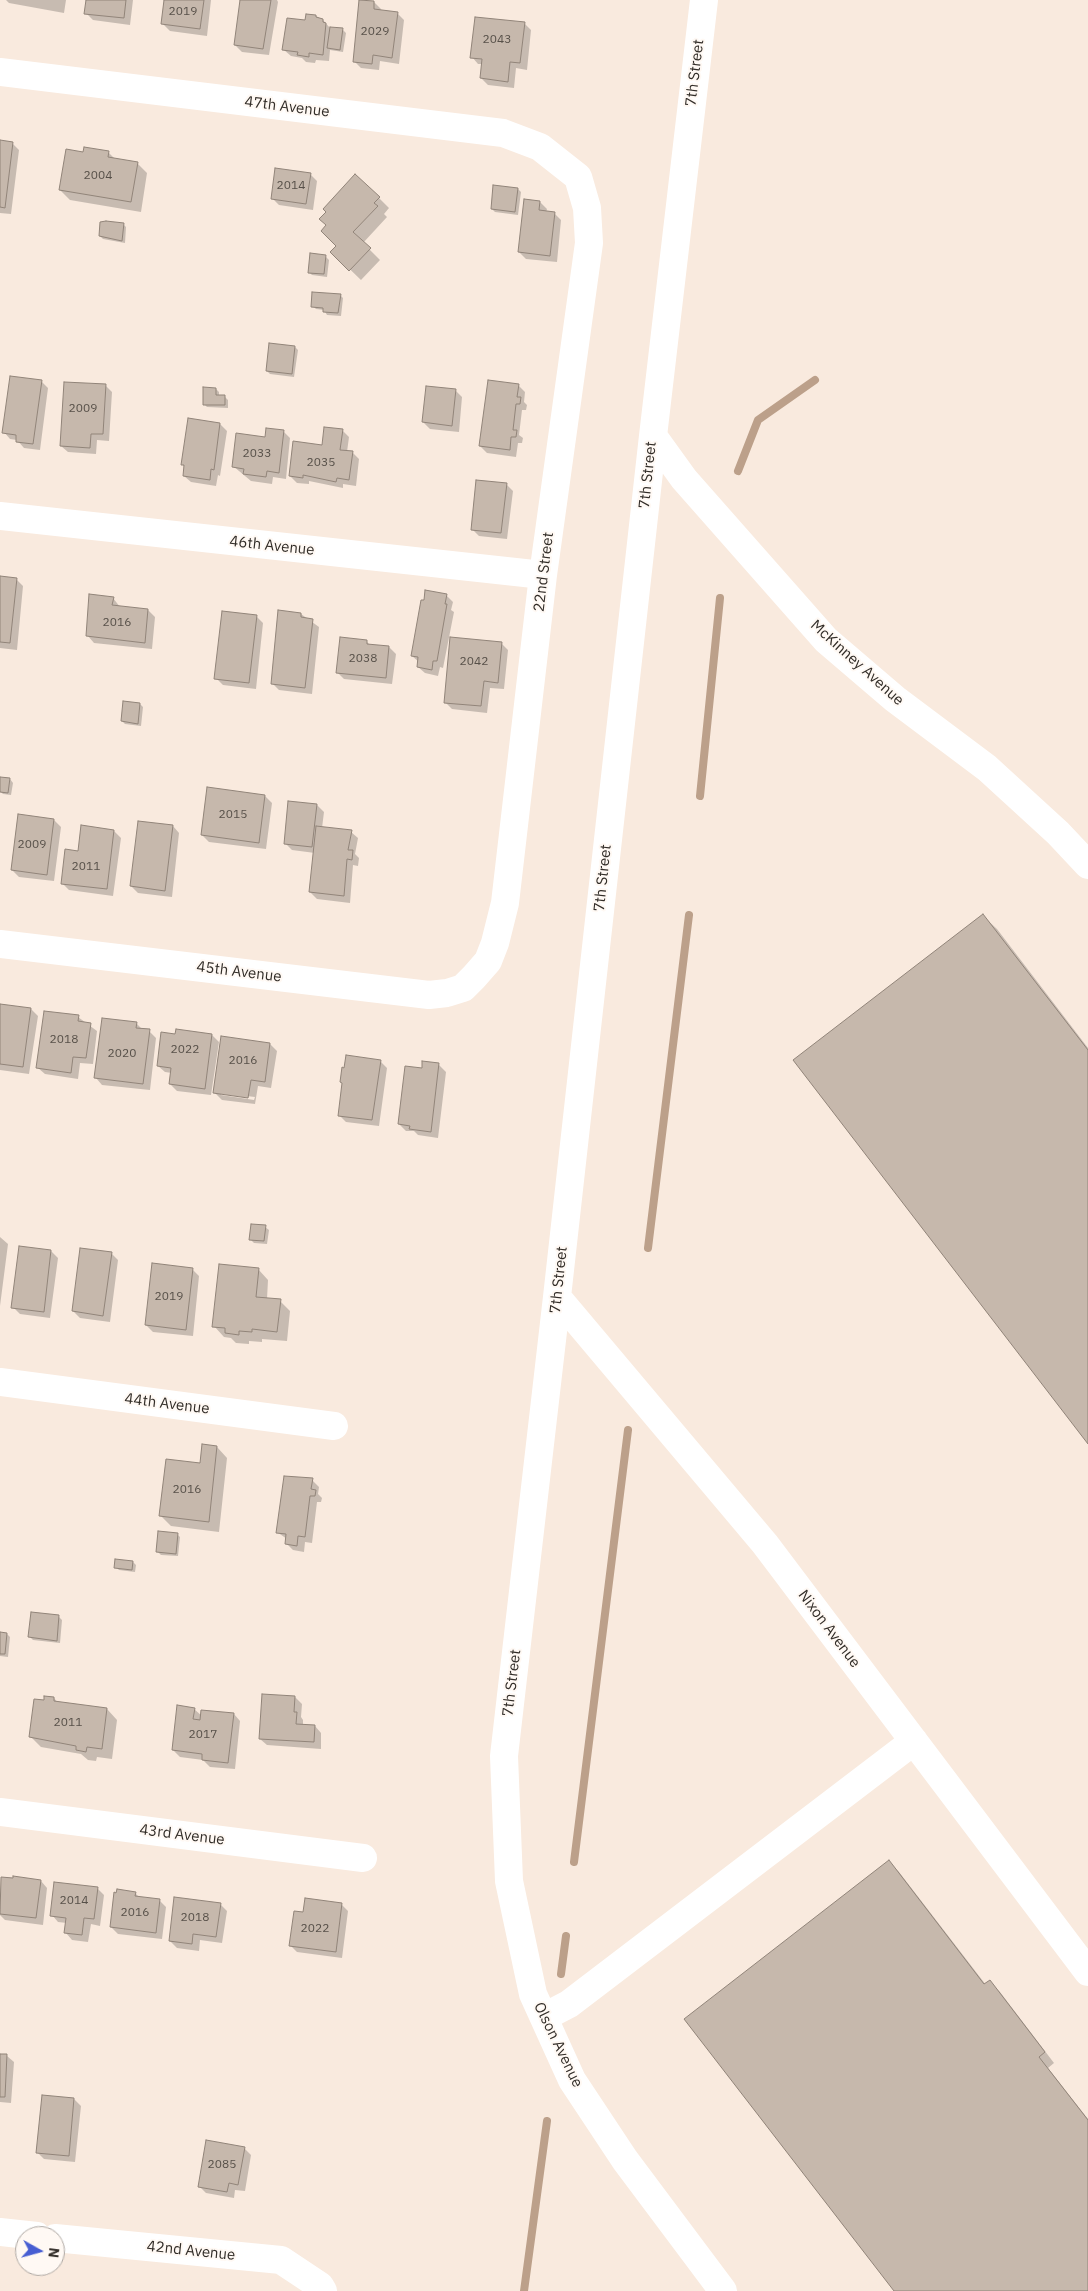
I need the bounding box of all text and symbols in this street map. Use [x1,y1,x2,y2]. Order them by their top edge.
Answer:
house number: 2019 [169,5,197,19]
house number: 2029 [361,25,389,39]
house number: 2043 [483,33,511,47]
street label: 7th Street [682,38,708,108]
street label: 47th Avenue [244,93,330,121]
house number: 2004 [84,169,112,183]
house number: 2014 [277,179,305,193]
house number: 2009 [69,402,97,416]
street label: 7th Street [636,441,660,509]
house number: 2033 [243,447,271,461]
house number: 2035 [307,456,335,470]
street label: 22nd Street [530,531,558,613]
street label: 46th Avenue [229,533,315,559]
house number: 2016 [103,616,131,630]
street label: McKinney Avenue [807,616,907,710]
house number: 2038 [349,652,377,666]
house number: 2042 [460,655,488,669]
house number: 2015 [219,808,247,822]
house number: 2009 [18,838,46,852]
street label: 7th Street [591,844,615,912]
house number: 2011 [72,860,100,874]
street label: 45th Avenue [196,958,282,986]
house number: 2018 [50,1033,78,1047]
house number: 2022 [171,1043,199,1057]
house number: 2020 [108,1047,136,1061]
house number: 2016 [229,1054,257,1068]
street label: 7th Street [547,1246,571,1314]
house number: 2019 [155,1290,183,1304]
street label: 44th Avenue [124,1390,210,1418]
house number: 2016 [173,1483,201,1497]
street label: Nixon Avenue [794,1587,864,1671]
street label: 7th Street [499,1648,525,1718]
house number: 2011 [54,1716,82,1730]
house number: 2017 [189,1728,217,1742]
street label: 43rd Avenue [138,1821,226,1849]
house number: 2014 [60,1894,88,1908]
house number: 2016 [121,1906,149,1920]
house number: 2018 [181,1911,209,1925]
house number: 2022 [301,1922,329,1936]
street label: Olson Avenue [530,1999,586,2091]
house number: 2085 [208,2158,236,2172]
north arrow [15,2226,65,2276]
street label: 42nd Avenue [146,2237,236,2265]
text: N [44,2247,63,2259]

